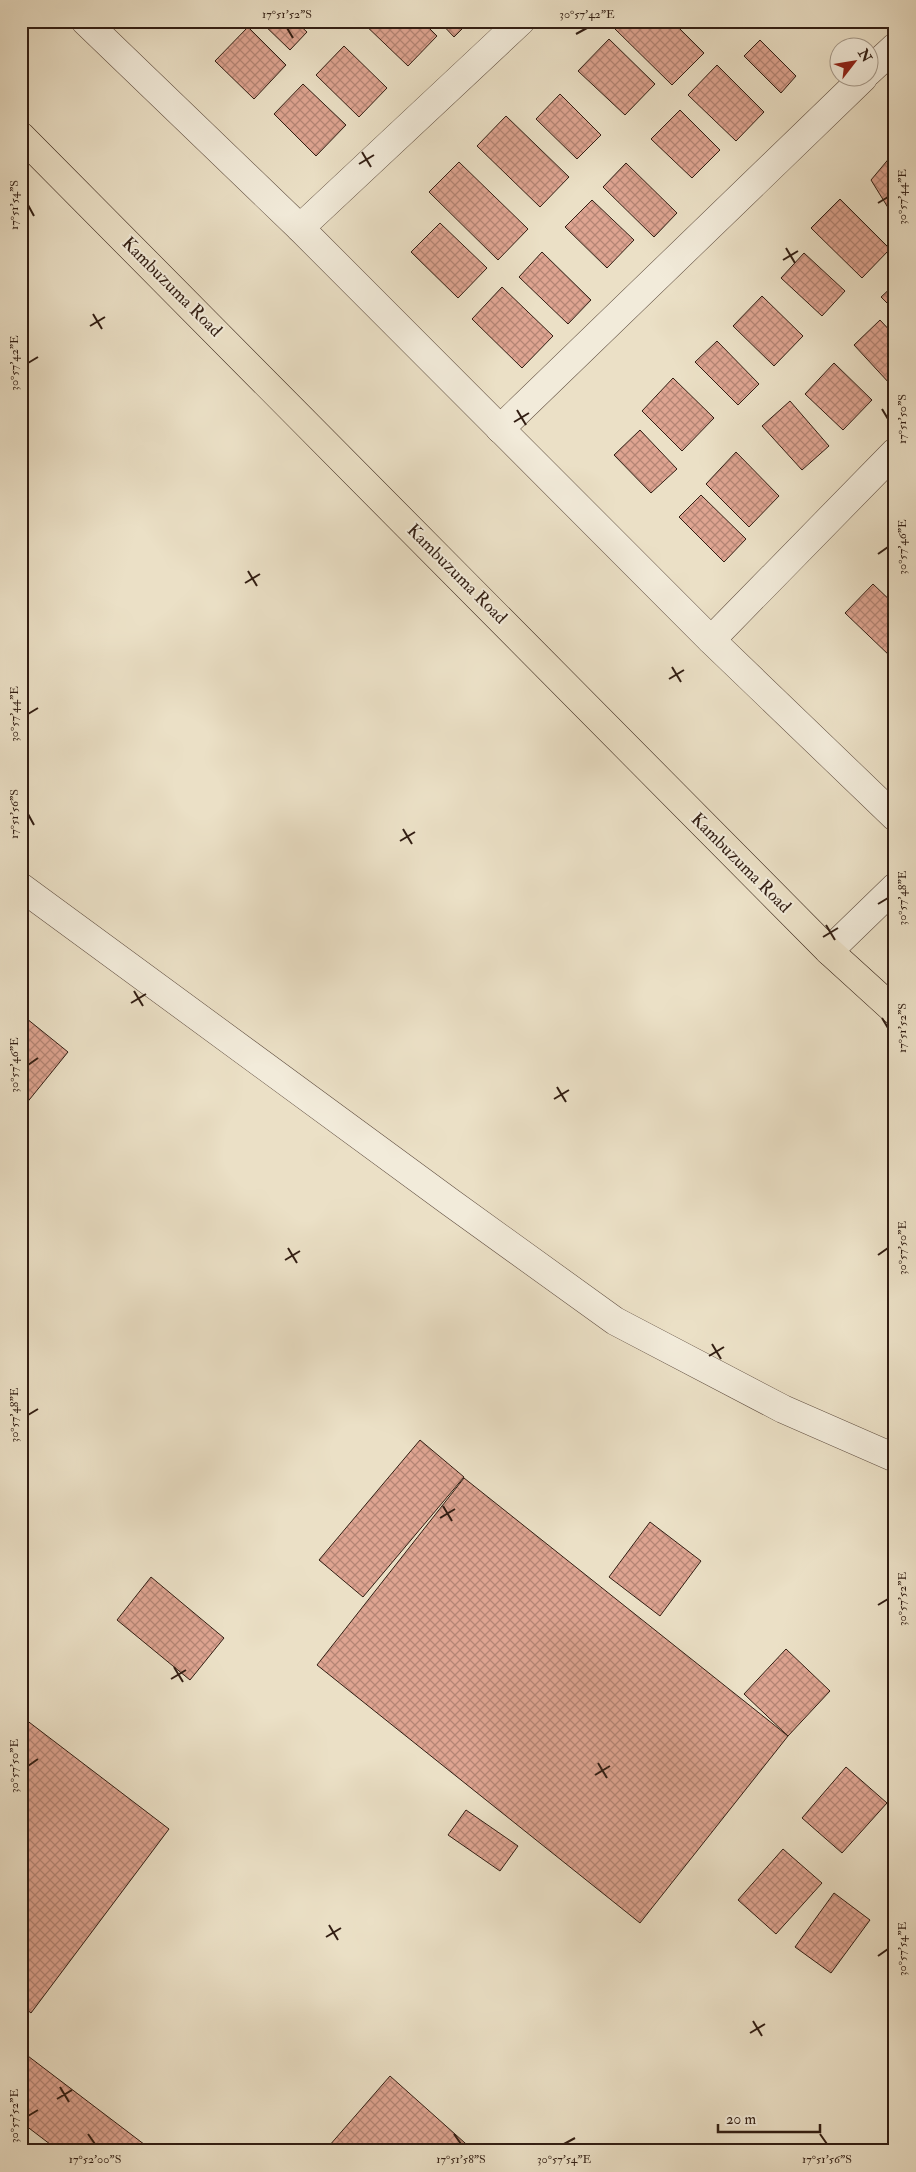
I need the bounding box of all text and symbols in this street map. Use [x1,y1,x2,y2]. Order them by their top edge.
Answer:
text: 17°51'52"S [262,7,312,22]
text: 30°57'42"E [559,7,615,22]
north arrow [828,38,878,88]
text: N [854,45,875,66]
text: 30°57'44"E [895,169,910,225]
text: 17°51'54"S [7,180,22,230]
street label: Kambuzuma Road [117,232,227,342]
text: 30°57'42"E [7,335,22,391]
text: 17°51'50"S [895,394,910,444]
street label: Kambuzuma Road [402,519,512,629]
text: 30°57'46"E [895,519,910,575]
text: 30°57'44"E [7,686,22,742]
text: 17°51'56"S [7,789,22,839]
street label: Kambuzuma Road [686,808,796,918]
text: 30°57'48"E [895,870,910,925]
text: 17°51'52"S [895,1003,910,1053]
text: 30°57'46"E [7,1037,22,1093]
text: 30°57'50"E [895,1221,910,1275]
text: 30°57'48"E [7,1387,22,1442]
text: 30°57'52"E [895,1572,910,1626]
text: 30°57'50"E [7,1739,22,1793]
text: 30°57'54"E [895,1922,910,1976]
text: 30°57'52"E [7,2089,22,2143]
scale bar [718,2102,821,2134]
text: 20 m [726,2110,756,2129]
text: 17°52'00"S [69,2152,121,2167]
text: 17°51'58"S [436,2152,486,2167]
text: 30°57'54"E [537,2152,591,2167]
text: 17°51'56"S [802,2152,852,2167]

